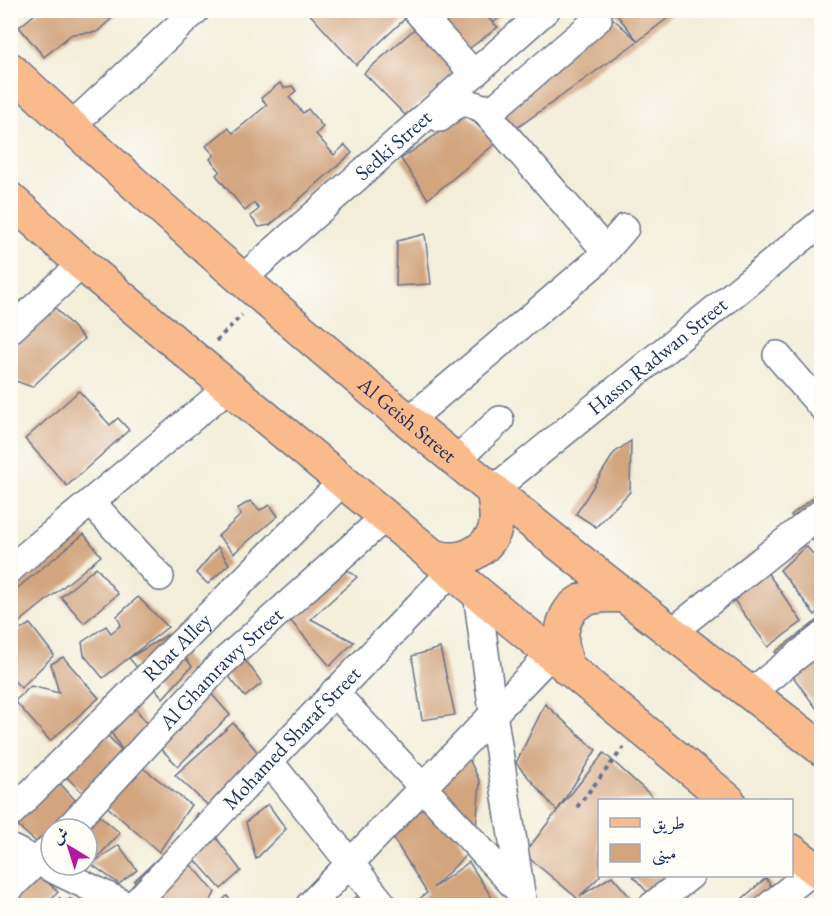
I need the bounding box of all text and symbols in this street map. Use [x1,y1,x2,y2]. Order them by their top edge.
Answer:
street label: Sedki Street [349,103,437,186]
street label: Hassn Radwan Street [582,291,733,421]
street label: Al Geish Street [352,370,463,469]
street label: Al Ghamrawy Street [152,601,289,736]
street label: Rbat Alley [136,606,217,687]
street label: Mohamed Sharaf Street [216,660,366,815]
legend [598,799,793,877]
text: طريق [652,811,685,835]
north arrow [39,817,99,877]
text: ش [47,822,73,849]
text: مبنى [652,841,677,866]

